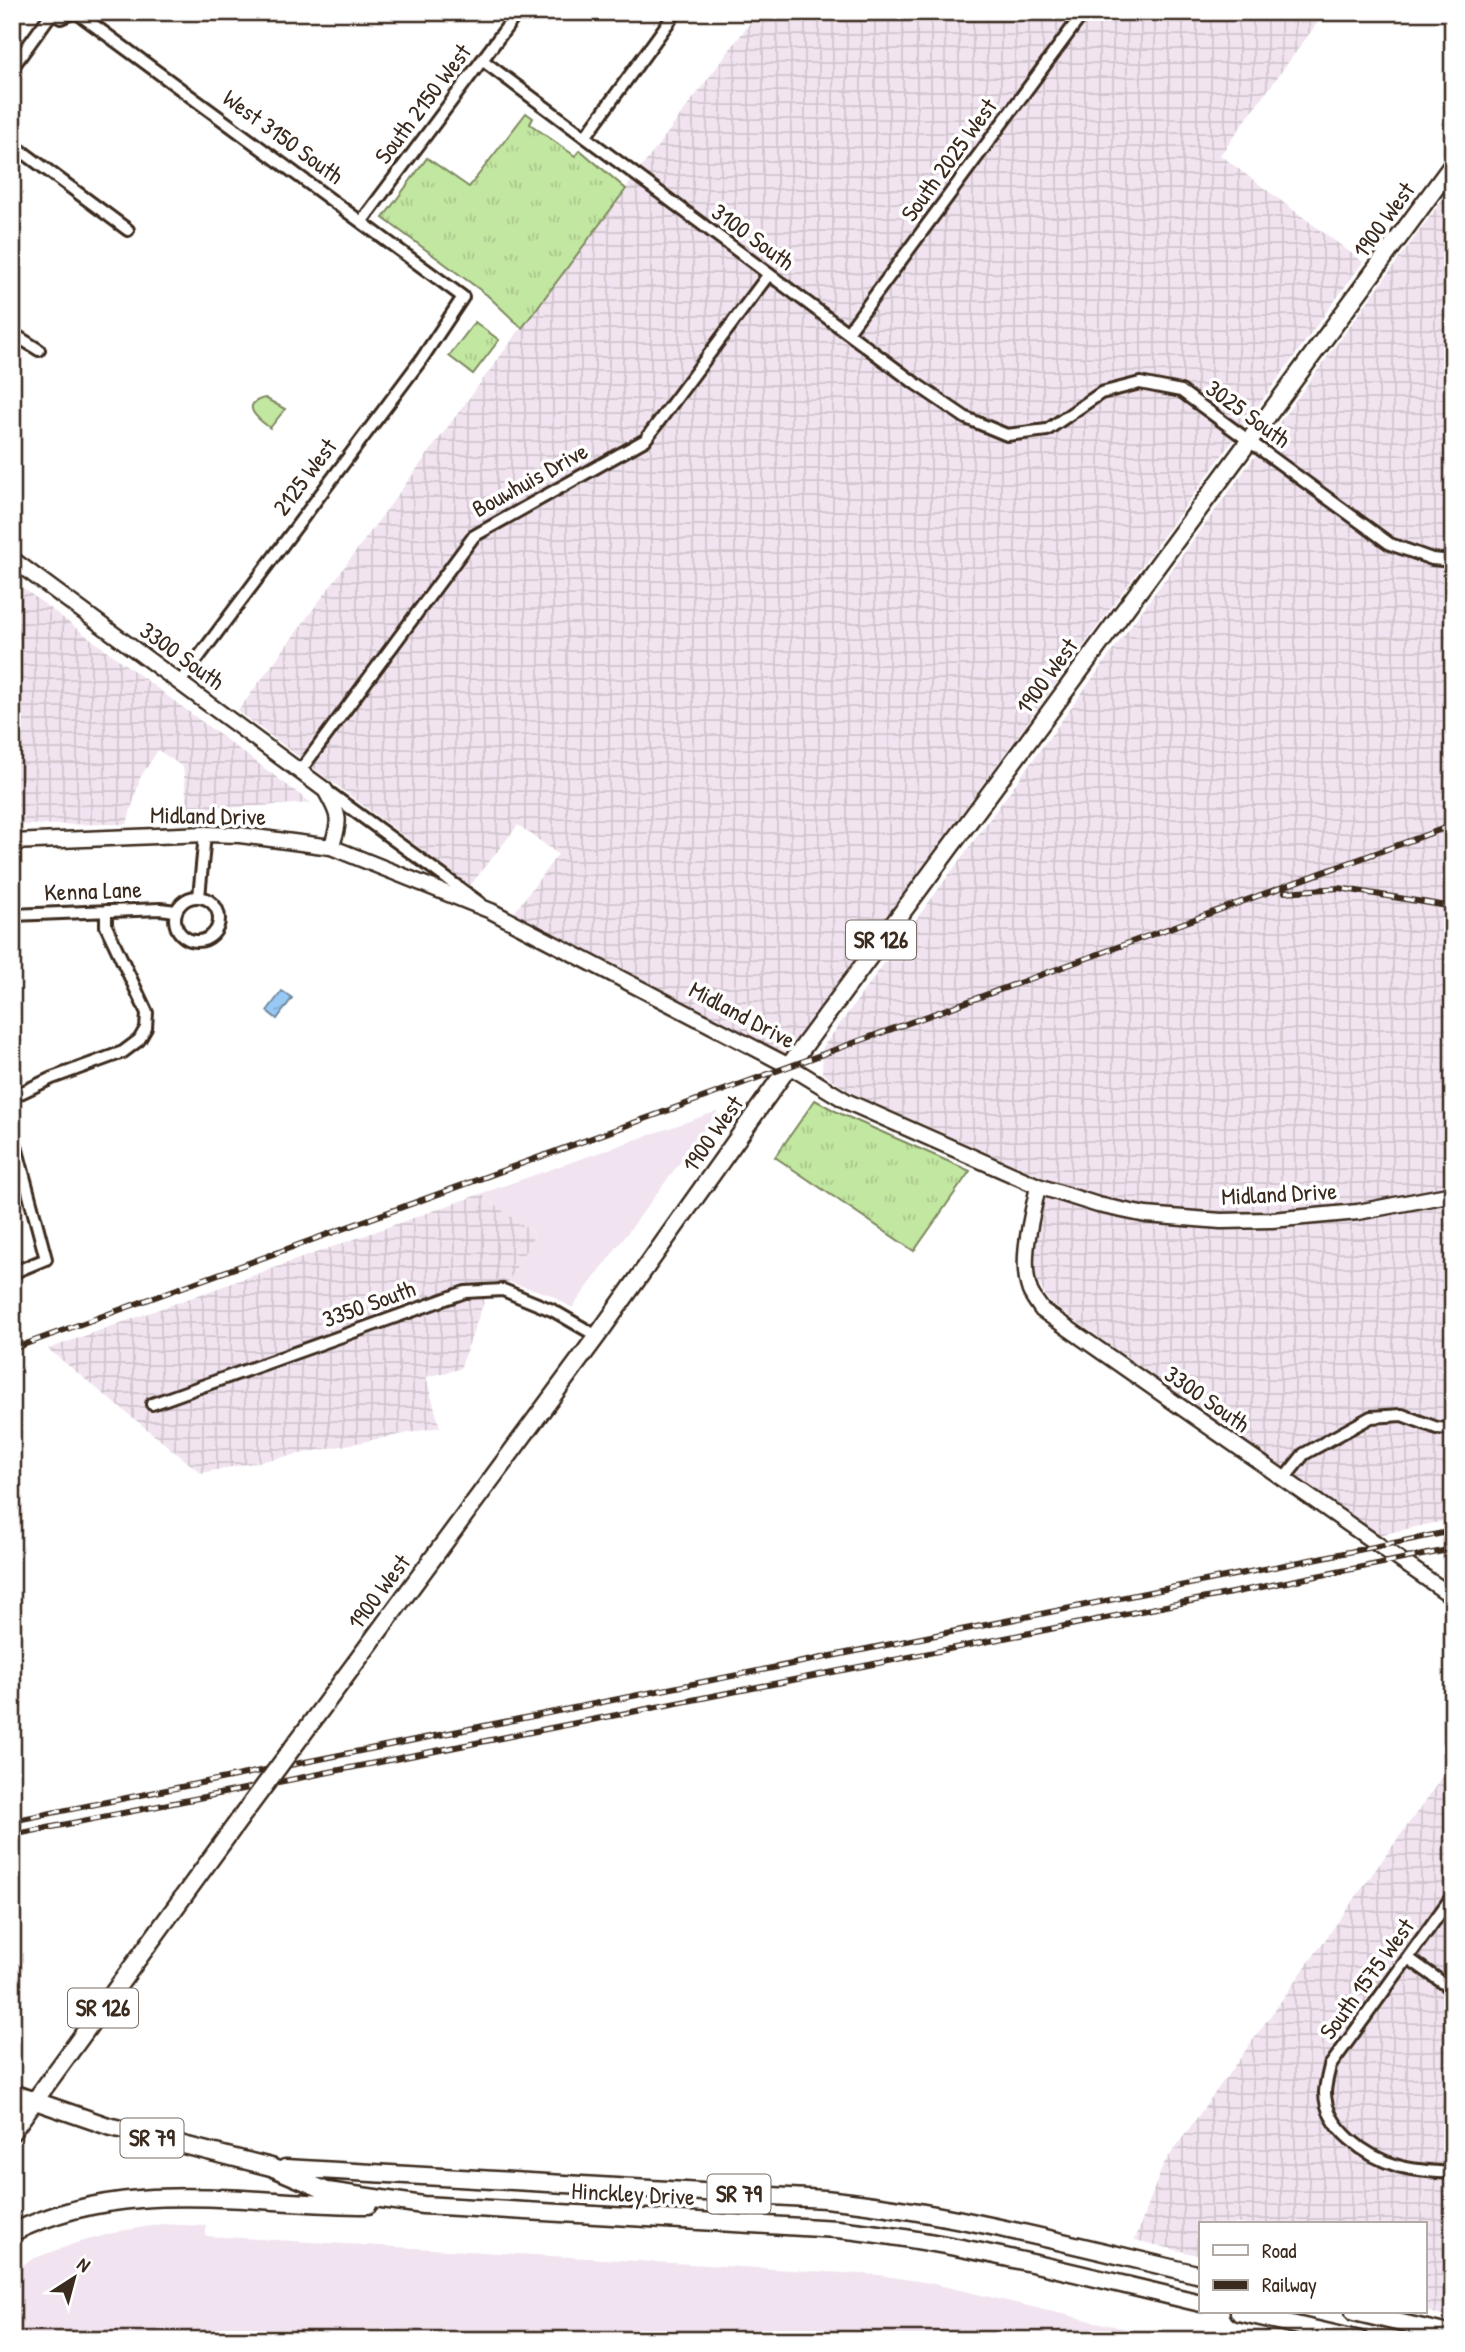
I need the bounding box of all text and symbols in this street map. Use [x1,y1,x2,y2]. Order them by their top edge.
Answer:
street label: South 2150 West [367,36,478,170]
street label: West 3150 South [217,82,350,191]
street label: South 2025 West [893,91,1004,227]
street label: 1900 West [1345,174,1422,264]
street label: 3100 South [706,195,801,277]
street label: 3025 South [1200,372,1297,455]
street label: 2125 West [265,431,344,521]
street label: Bouwhuis Drive [466,434,593,524]
street label: 3300 South [134,614,231,697]
street label: 1900 West [1008,630,1085,720]
street label: Midland Drive [150,798,267,832]
street label: Kenna Lane [44,872,143,908]
road number: SR 126 [846,920,916,959]
street label: Midland Drive [684,973,801,1056]
street label: 1900 West [674,1088,750,1178]
street label: Midland Drive [1220,1174,1338,1212]
street label: 3350 South [318,1272,419,1335]
street label: 3300 South [1159,1357,1257,1439]
street label: 1900 West [339,1547,417,1636]
street label: South 1575 West [1311,1911,1421,2045]
road number: SR 126 [68,1988,138,2027]
road number: SR 79 [120,2118,184,2158]
street label: Hinckley Drive [571,2174,696,2212]
road number: SR 79 [708,2174,770,2214]
legend [1199,2222,1426,2314]
text: Road [1262,2236,1296,2265]
north arrow [38,2244,108,2314]
text: N [72,2251,96,2278]
text: Railway [1262,2270,1317,2299]

